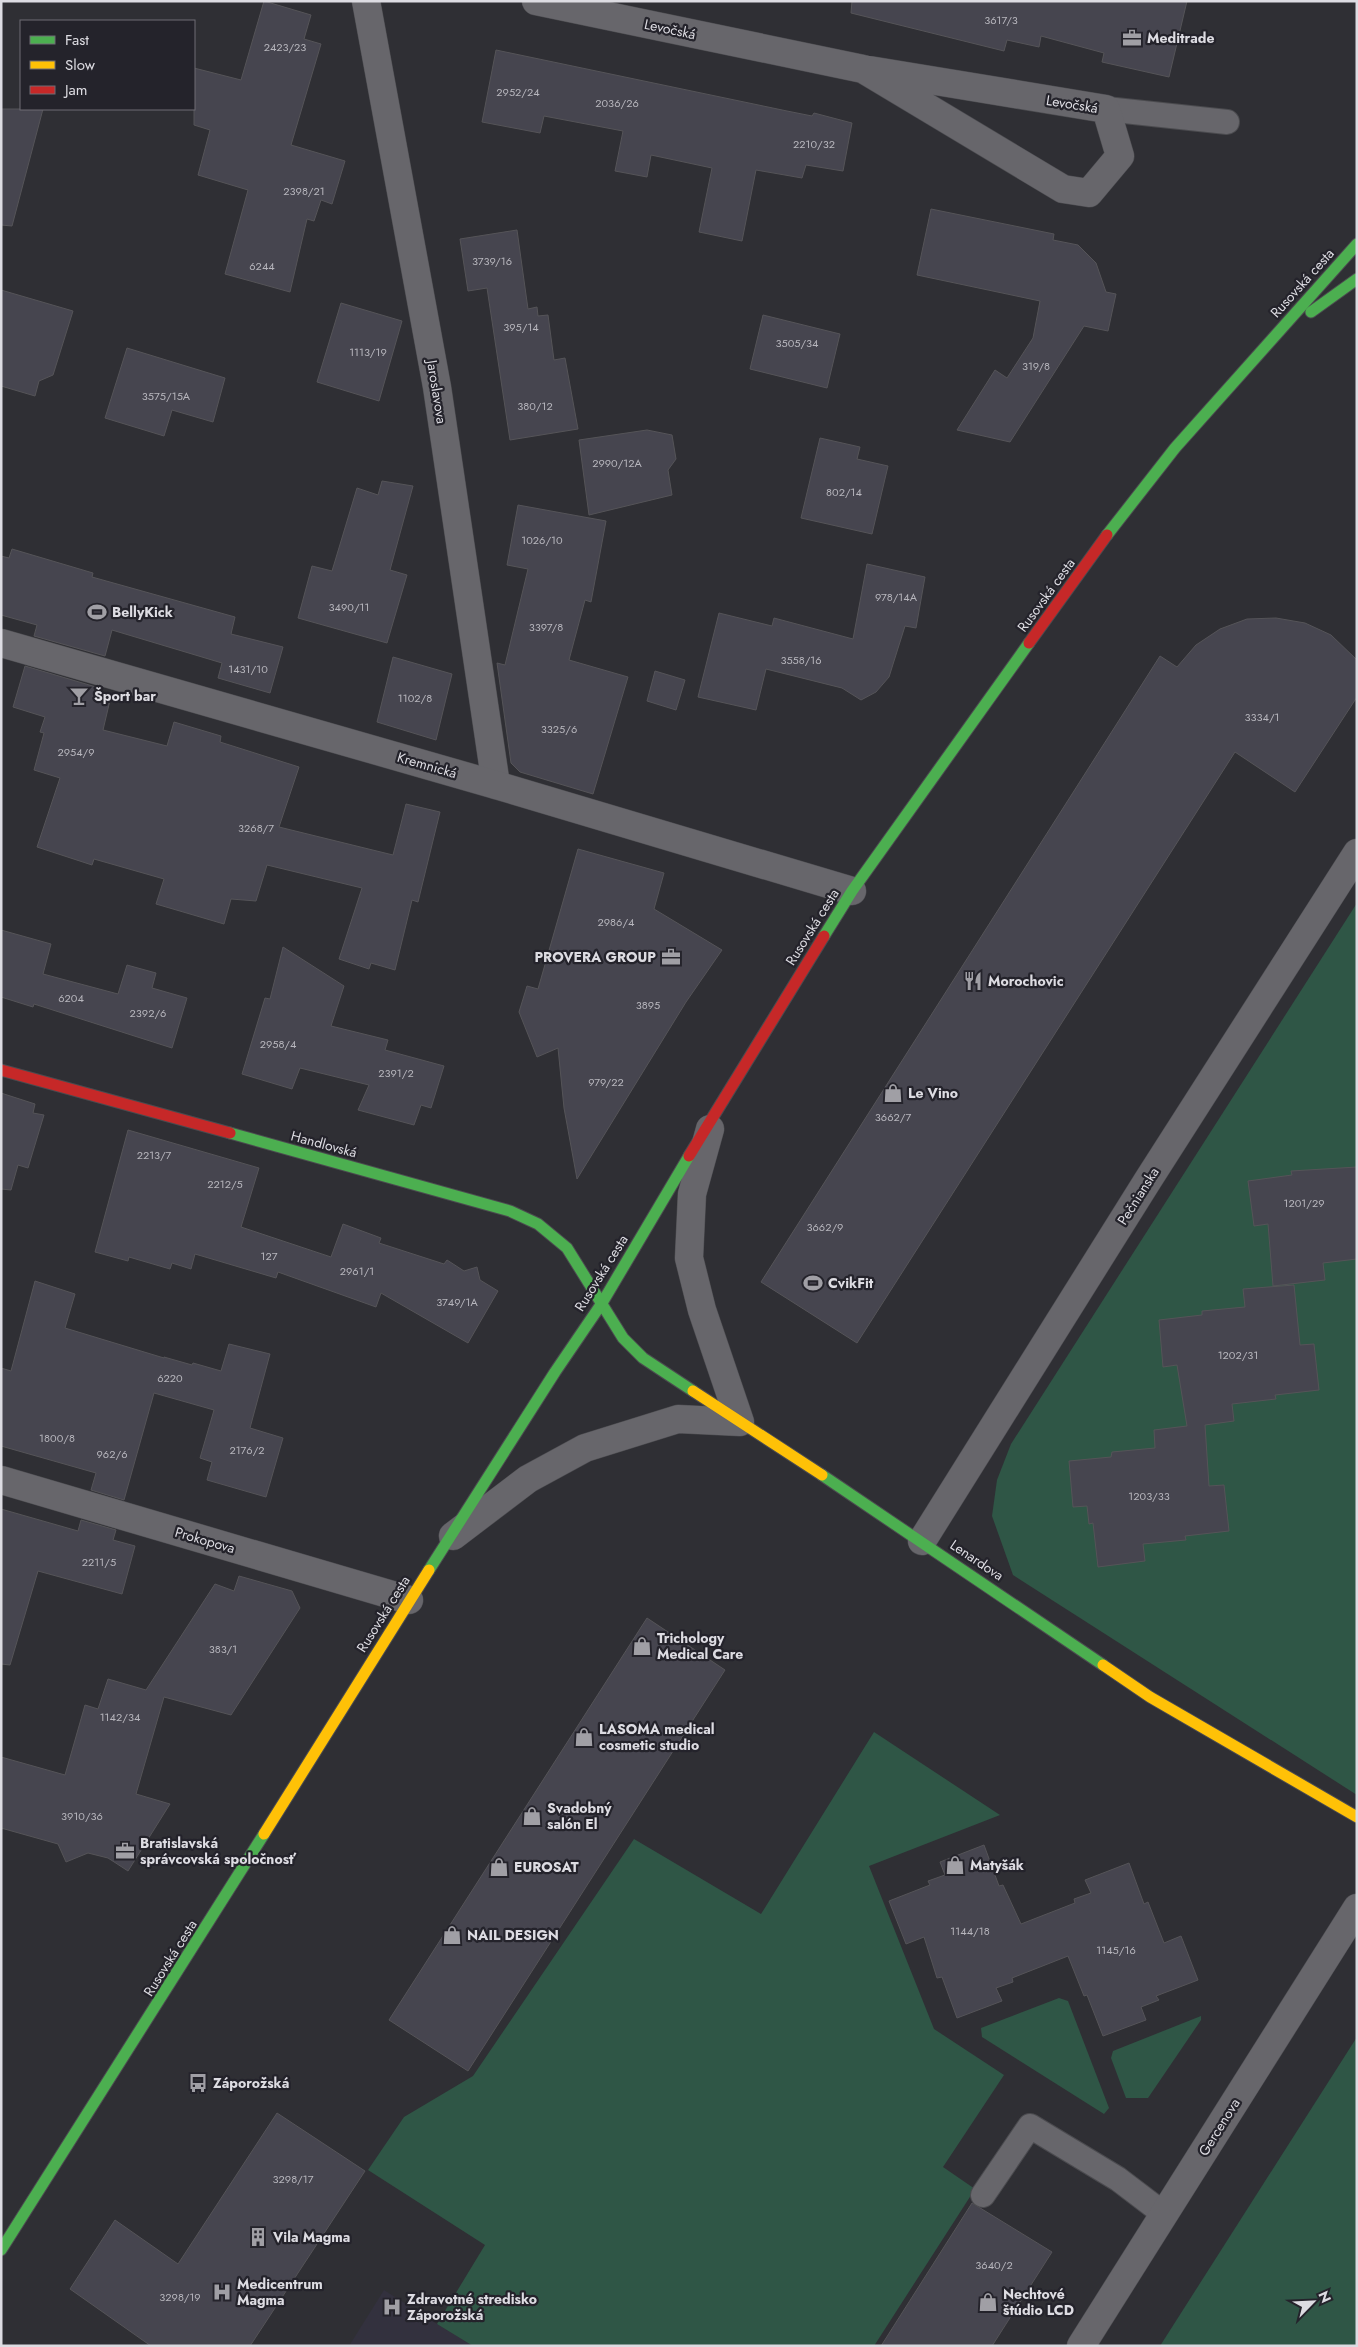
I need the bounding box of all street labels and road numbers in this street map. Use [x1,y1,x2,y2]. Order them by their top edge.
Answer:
street label: Levočská [642,14,698,44]
street label: Levočská [1045,90,1099,118]
street label: Rusovská cesta [1266,244,1338,322]
street label: Jaroslavova [422,357,452,425]
street label: Rusovská cesta [1012,554,1080,636]
street label: Kremnická [395,747,459,783]
street label: Rusovská cesta [781,885,843,969]
street label: Handlovská [289,1126,359,1162]
street label: Pečnianska [1112,1163,1164,1229]
street label: Rusovská cesta [570,1231,632,1315]
street label: Prokopova [173,1522,237,1558]
street label: Lenardova [946,1535,1008,1585]
street label: Rusovská cesta [352,1572,414,1656]
street label: Rusovská cesta [139,1916,201,2000]
street label: Gercenova [1194,2094,1244,2160]

